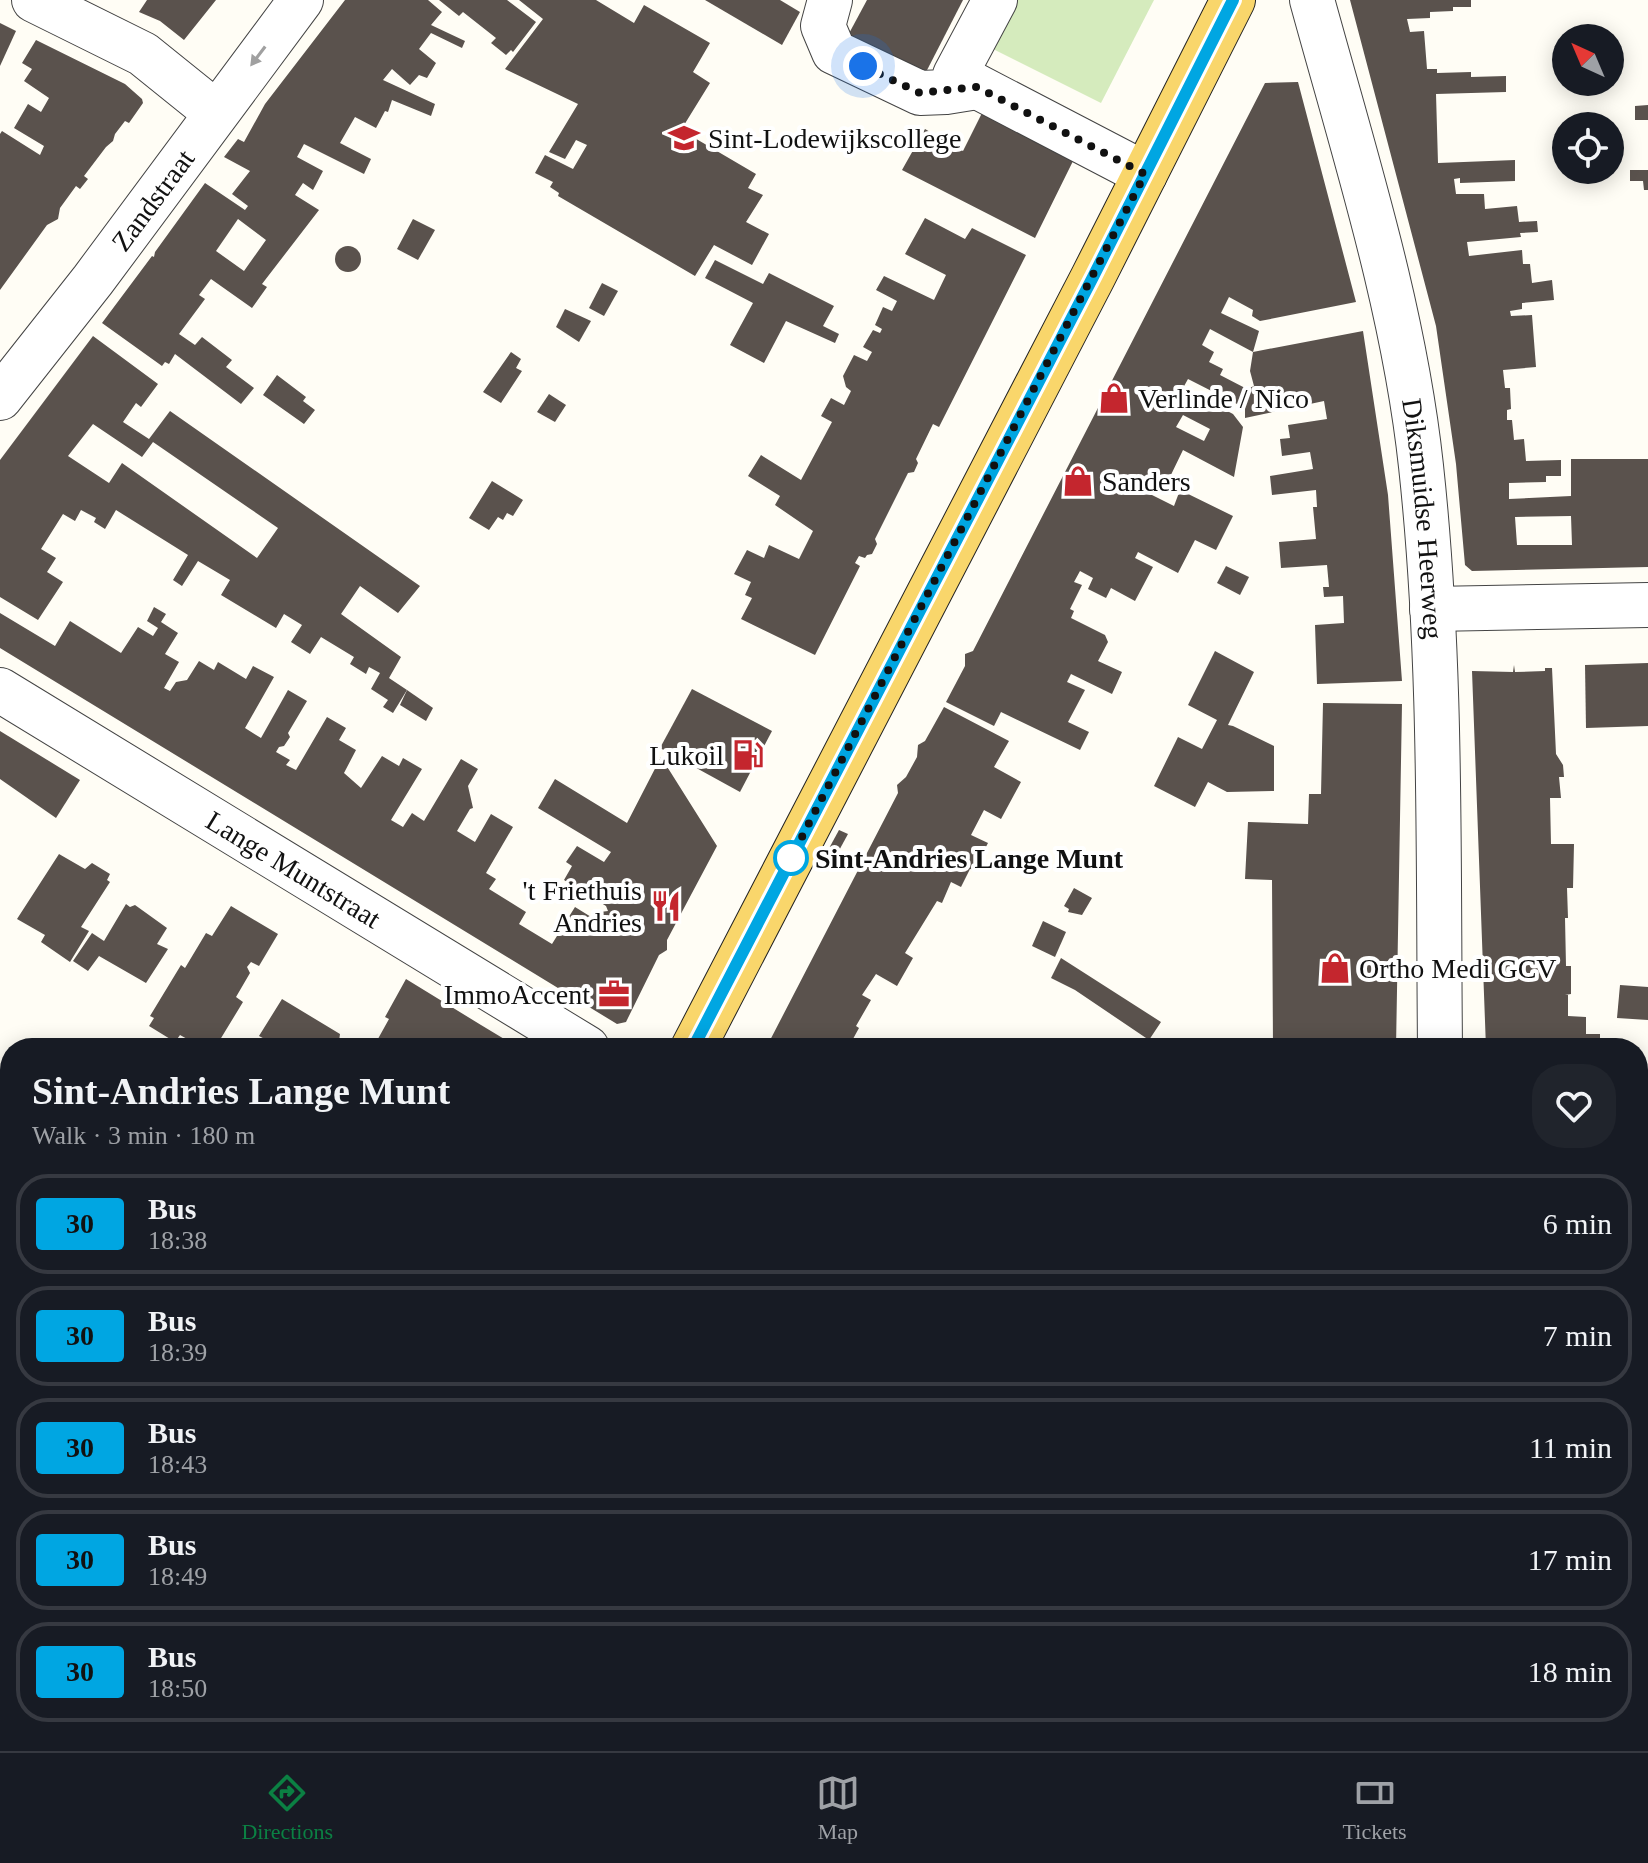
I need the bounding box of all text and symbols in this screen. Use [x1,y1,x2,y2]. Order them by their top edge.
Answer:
north arrow [1552,24,1624,96]
map controls [1552,24,1624,184]
one-way arrow [250,46,266,66]
your location [843,46,883,86]
button: locate [1552,112,1624,184]
school or university icon: Sint-Lodewijkscollege [667,121,701,155]
place label: Sint-Lodewijkscollege [708,123,962,154]
street label: Zandstraat [105,143,200,257]
shop icon: Verlinde / Nico [1097,381,1131,415]
place label: Verlinde / Nico [1138,383,1309,414]
street label: Diksmuidse Heerweg [1397,396,1449,640]
shop icon: Sanders [1061,464,1095,498]
place label: Sanders [1102,466,1191,497]
fuel station icon: Lukoil [731,738,765,772]
place label: Lukoil [649,740,724,771]
street label: Lange Muntstraat [201,804,387,934]
marker: Sint-Andries Lange Munt [774,841,808,875]
place label: Sint-Andries Lange Munt [815,843,1124,874]
place label: 't Friethuis Andries [523,875,642,938]
restaurant icon: 't Friethuis Andries [649,889,683,923]
shop icon: Ortho Medi GCV [1318,951,1352,985]
place label: Ortho Medi GCV [1359,953,1557,984]
office icon: ImmoAccent [597,977,631,1011]
place label: ImmoAccent [444,979,590,1010]
button: heart [1532,1064,1616,1148]
text: Sint-Andries Lange Munt [32,1070,450,1112]
text: Walk · 3 min · 180 m [32,1121,255,1150]
text: Bus [148,1192,196,1225]
text: 6 min [1543,1207,1612,1240]
text: 30 [66,1208,94,1239]
text: 18:38 [148,1226,207,1255]
text: Bus [148,1304,196,1337]
text: 7 min [1543,1319,1612,1352]
text: 30 [66,1320,94,1351]
text: 18:39 [148,1338,207,1367]
text: Bus [148,1416,196,1449]
text: 11 min [1529,1431,1612,1464]
text: 30 [66,1432,94,1463]
text: 18:43 [148,1450,207,1479]
text: Bus [148,1528,196,1561]
text: 17 min [1528,1543,1612,1576]
text: 30 [66,1544,94,1575]
text: 18:49 [148,1562,207,1591]
text: Bus [148,1640,196,1673]
text: 18 min [1528,1655,1612,1688]
text: 30 [66,1656,94,1687]
text: 18:50 [148,1674,207,1703]
tab: Directions [241,1771,333,1845]
tab: Map [816,1771,860,1845]
tab: Tickets [1343,1771,1407,1845]

